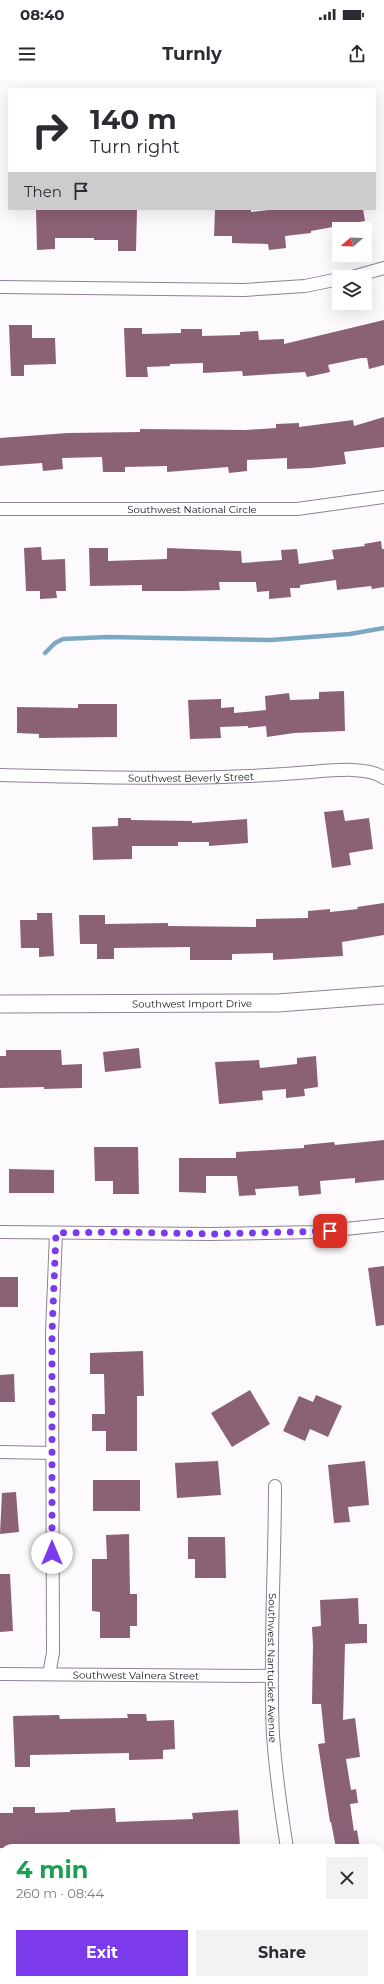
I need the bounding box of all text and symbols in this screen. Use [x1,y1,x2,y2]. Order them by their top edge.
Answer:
text: 08:40 [20,5,65,24]
icon: menu [16,43,38,65]
text: Turnly [162,43,222,65]
icon: share [346,43,368,65]
text: 140 m [90,102,177,136]
icon: right [24,104,76,156]
text: Turn right [90,136,180,158]
icon: arrive [70,180,92,202]
text: Then [24,182,62,201]
north arrow [332,222,372,262]
map controls [332,222,372,310]
button: layers [332,270,372,310]
street label: Southwest National Circle [127,503,257,516]
street label: Southwest Beverly Street [128,769,254,784]
street label: Southwest Import Drive [132,997,252,1010]
pin [313,1214,347,1248]
icon: arrive [319,1220,341,1242]
position arrow [31,1532,73,1574]
street label: Southwest Nantucket Avenue [265,1593,280,1743]
street label: Southwest Valnera Street [73,1668,199,1682]
text: 4 min [16,1855,88,1884]
button: close [326,1857,368,1899]
text: 260 m · 08:44 [16,1885,104,1901]
button: Exit [16,1930,188,1976]
button: Share [196,1930,368,1976]

